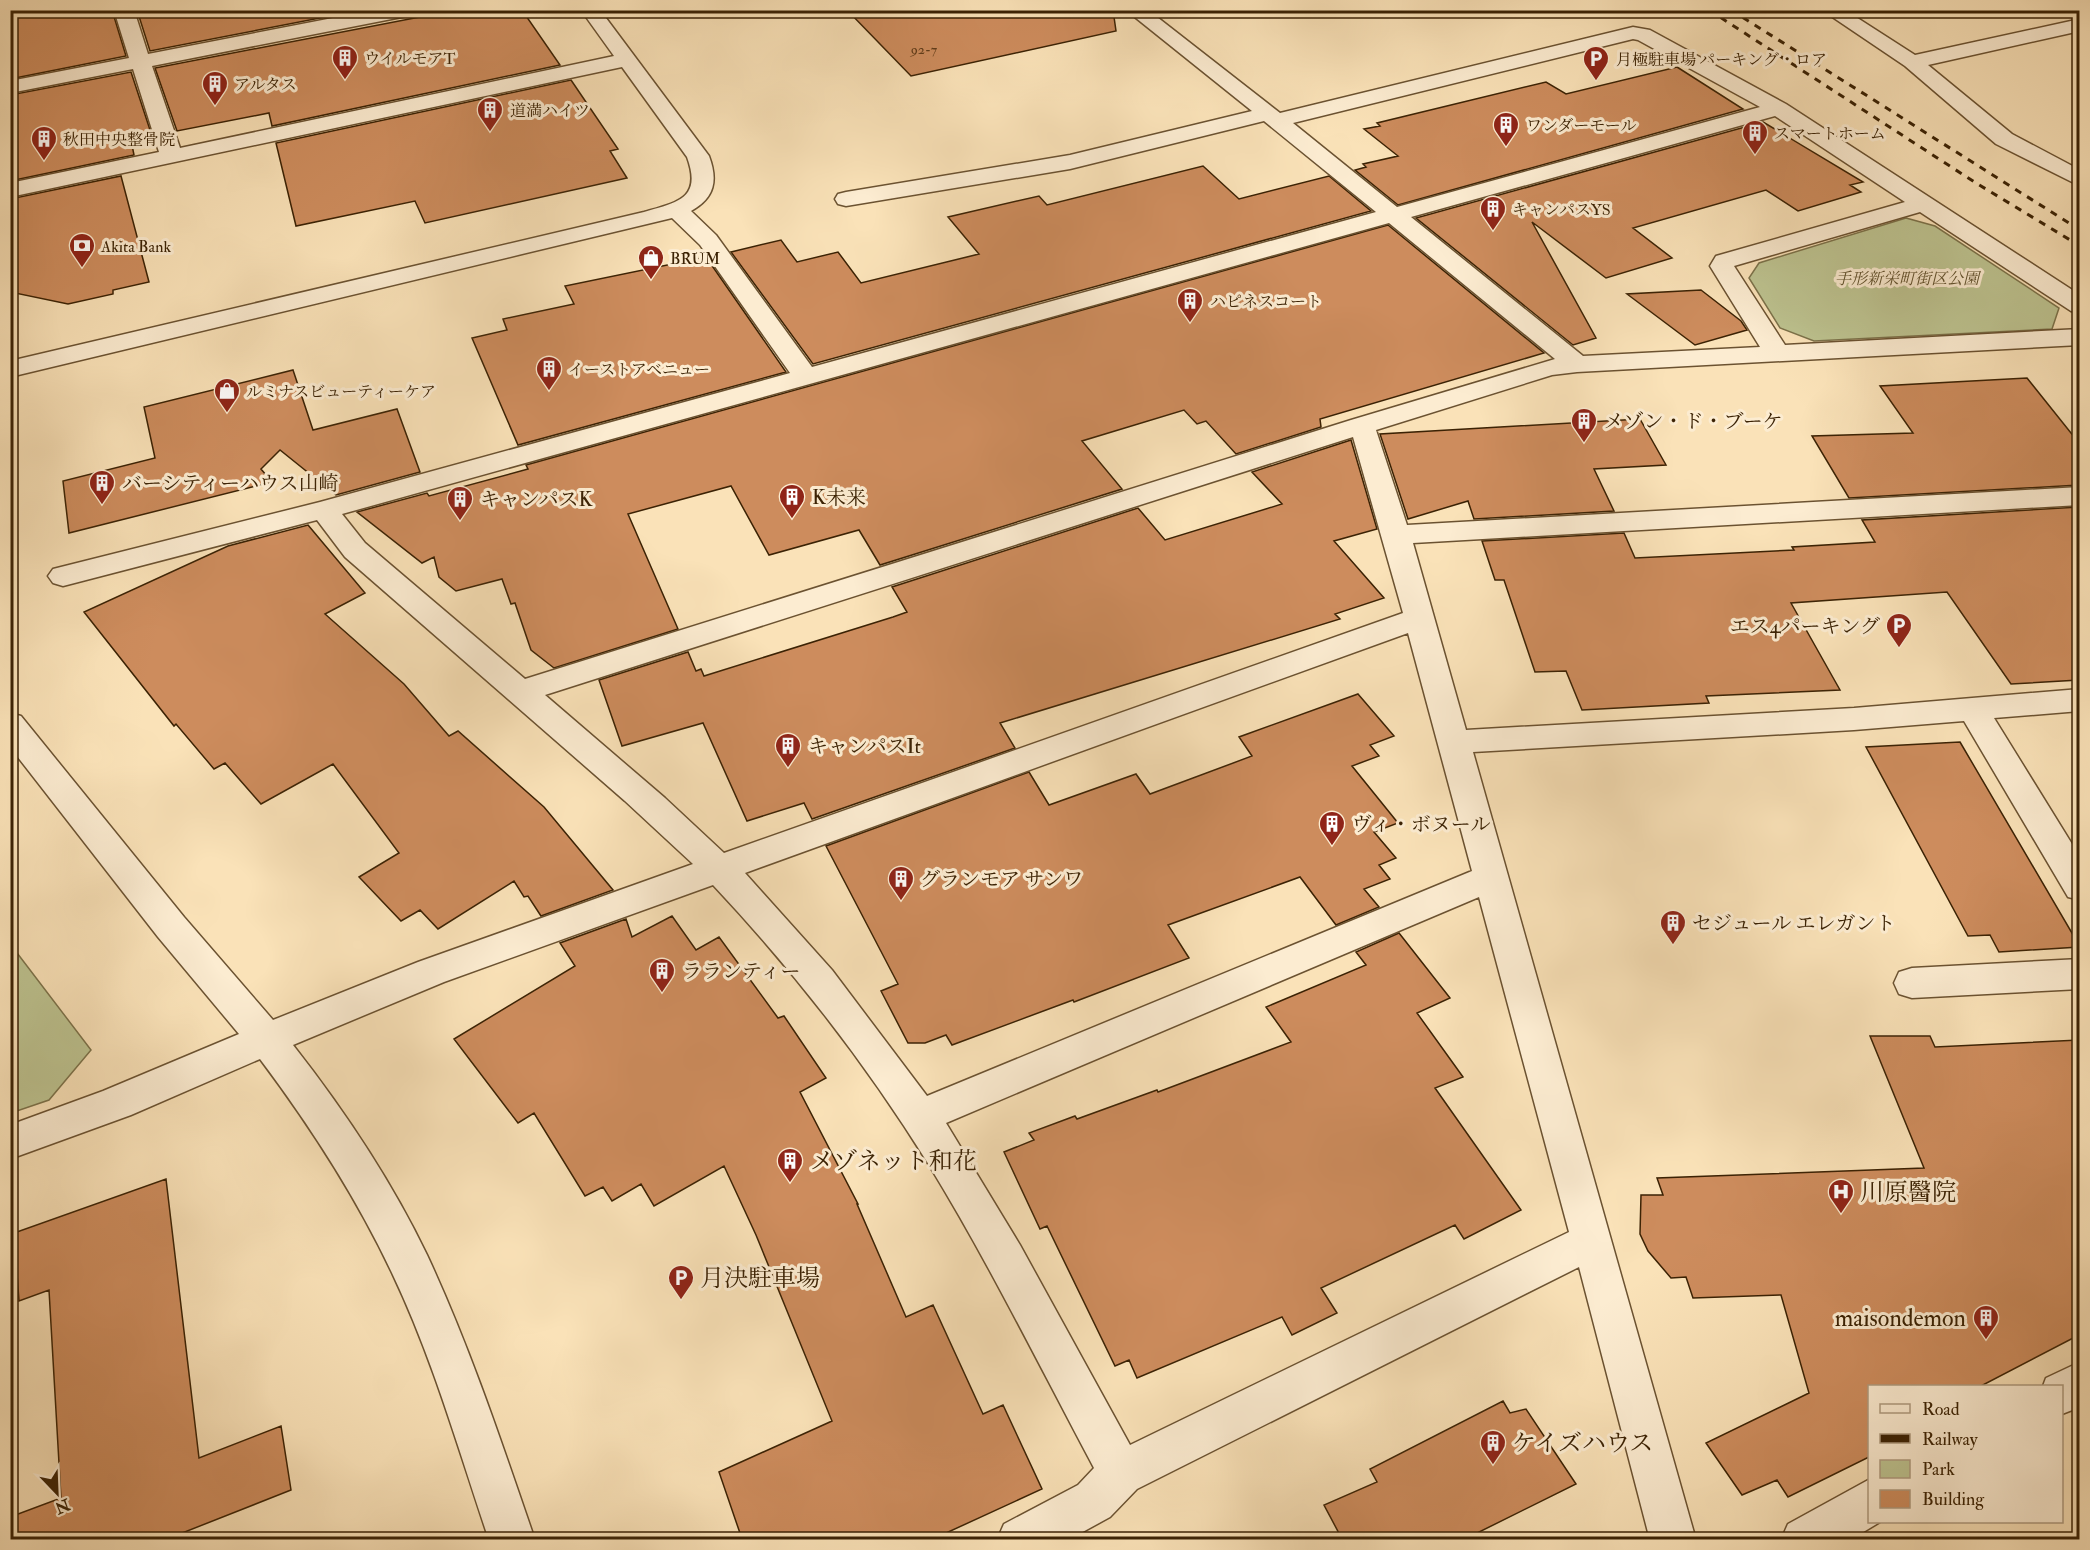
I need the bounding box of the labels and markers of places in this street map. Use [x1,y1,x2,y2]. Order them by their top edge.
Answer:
building icon: ウイルモアT [330,43,360,81]
parking icon: 月極駐車場 パーキング・ロア [1581,44,1611,82]
place label: ウイルモアT [364,49,456,69]
place label: 月極駐車場 パーキング・ロア [1616,50,1827,70]
building icon: アルタス [200,69,230,107]
place label: アルタス [234,75,297,95]
building icon: 道満ハイツ [475,95,505,133]
place label: 道満ハイツ [510,101,590,121]
building icon: ワンダーモール [1491,110,1521,148]
place label: ワンダーモール [1526,116,1636,136]
building icon: スマートホーム [1740,118,1770,156]
building icon: 秋田中央整骨院 [29,124,59,162]
place label: スマートホーム [1774,124,1886,144]
place label: 秋田中央整骨院 [63,130,175,150]
building icon: キャンパスYS [1478,194,1508,232]
place label: キャンパスYS [1512,200,1611,220]
bank icon: Akita Bank [67,231,97,269]
place label: Akita Bank [100,237,171,257]
shop icon: BRUM [636,243,666,281]
place label: BRUM [670,249,720,269]
building icon: ハピネスコート [1175,286,1205,324]
place label: ハピネスコート [1210,292,1322,312]
building icon: イーストアベニュー [534,354,564,392]
place label: イーストアベニュー [568,360,710,380]
shop icon: ルミナスビューティーケア [212,376,242,414]
place label: ルミナスビューティーケア [246,382,436,402]
building icon: メゾン・ド・ブーケ [1569,406,1599,444]
place label: メゾン・ド・ブーケ [1604,409,1783,434]
building icon: バーシティーハウス山崎 [87,468,117,506]
place label: バーシティーハウス山崎 [122,471,338,496]
building icon: K未来 [777,482,807,520]
building icon: キャンパスK [445,484,475,522]
place label: K未来 [812,485,866,510]
place label: キャンパスK [480,487,594,512]
parking icon: エス4パーキング [1884,611,1914,649]
place label: エス4パーキング [1730,614,1880,639]
building icon: キャンパスIt [773,731,803,769]
place label: キャンパスIt [808,734,921,759]
building icon: ヴィ・ボヌール [1317,809,1347,847]
place label: ヴィ・ボヌール [1352,812,1490,837]
building icon: グランモア サンワ [886,864,916,902]
place label: グランモア サンワ [920,867,1083,892]
building icon: セジュール エレガント [1658,908,1688,946]
place label: セジュール エレガント [1692,911,1895,936]
building icon: ラランティー [647,956,677,994]
place label: ラランティー [682,959,800,984]
building icon: メゾネット和花 [775,1146,805,1184]
place label: メゾネット和花 [810,1146,977,1177]
hospital icon: 川原醫院 [1826,1177,1856,1215]
place label: 川原醫院 [1860,1177,1956,1208]
parking icon: 月決駐車場 [666,1263,696,1301]
place label: 月決駐車場 [700,1263,820,1294]
place label: maisondemon [1835,1303,1966,1334]
building icon: maisondemon [1971,1303,2001,1341]
building icon: ケイズハウス [1478,1428,1508,1466]
place label: ケイズハウス [1512,1428,1653,1459]

